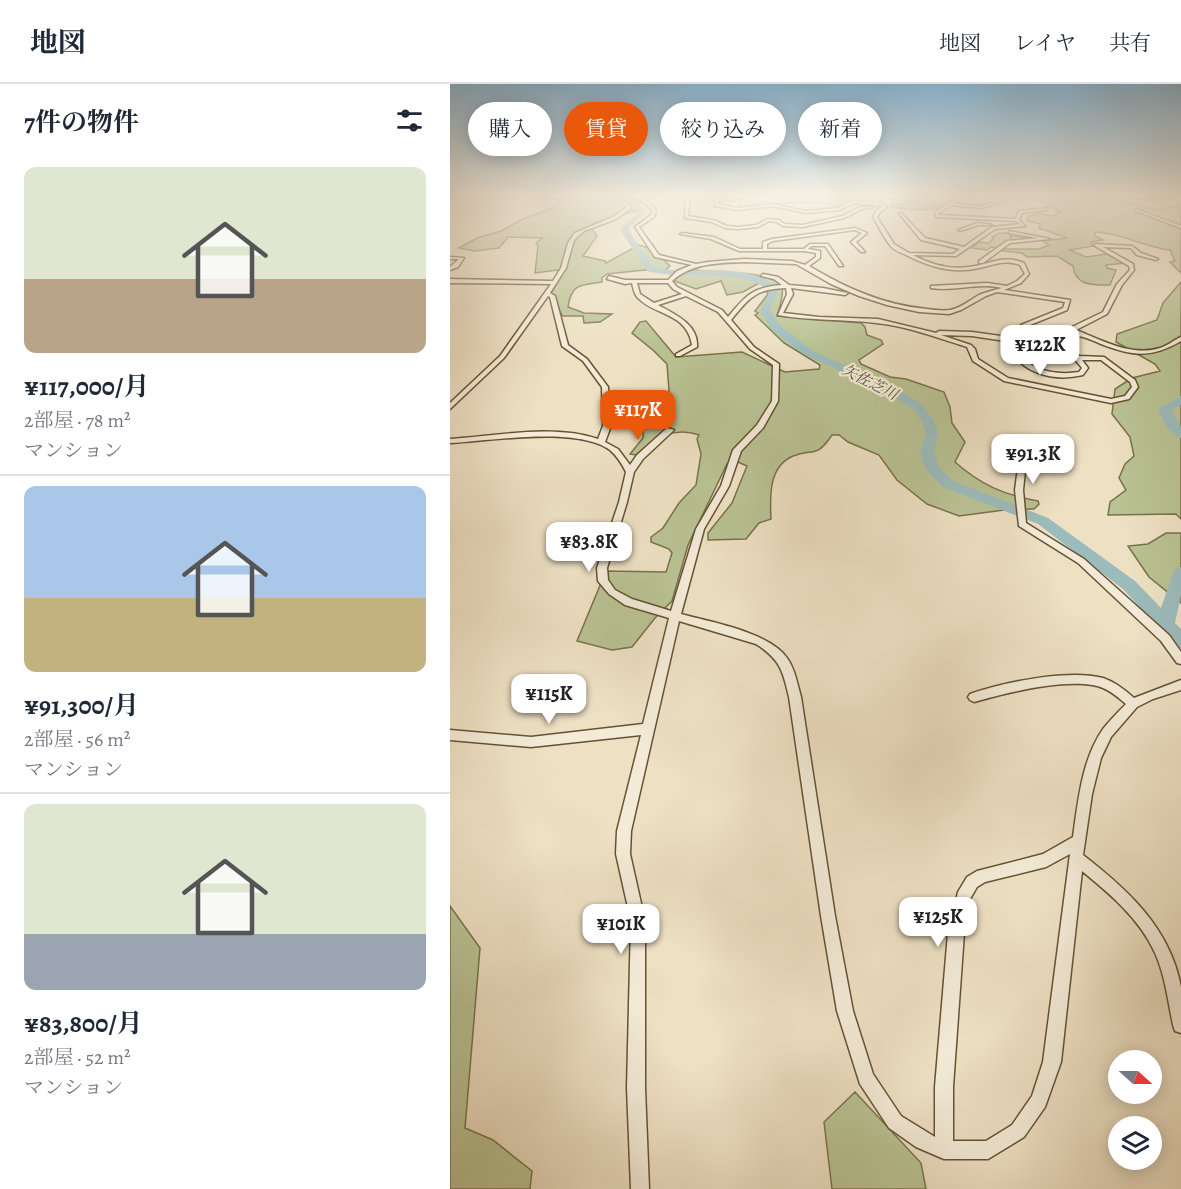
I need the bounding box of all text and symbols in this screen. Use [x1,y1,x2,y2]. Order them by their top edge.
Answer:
text: 地図 [30,24,86,62]
text: 地図 [939,29,981,57]
text: レイヤ [1014,29,1076,57]
text: 共有 [1109,29,1151,57]
chip: 購入 [468,102,552,156]
chip: 賃貸 [564,102,648,156]
chip: 絞り込み [660,102,786,156]
chip: 新着 [798,102,882,156]
icon: filters [393,104,426,137]
text: 7件の物件 [24,105,139,140]
icon: home [171,206,279,314]
pin: ¥122K [998,325,1082,376]
text: ¥122K [1014,331,1066,358]
water label: 矢佐芝川 [839,359,903,405]
text: ¥117,000/月 [24,369,149,404]
pin: ¥117K [596,390,680,441]
text: ¥117K [614,396,662,423]
text: 2部屋 · 78 m² [24,407,131,434]
pin: ¥91.3K [984,434,1082,485]
text: マンション [24,437,123,464]
text: ¥91.3K [1005,440,1061,467]
pin: ¥83.8K [540,522,638,573]
icon: home [171,525,279,633]
text: ¥83.8K [560,528,618,555]
pin: ¥115K [507,674,591,725]
text: ¥115K [525,680,573,707]
text: ¥91,300/月 [24,688,139,723]
text: 2部屋 · 56 m² [24,726,130,753]
text: マンション [24,756,123,783]
icon: home [171,843,279,951]
pin: ¥125K [896,897,980,948]
text: ¥125K [913,903,963,930]
pin: ¥101K [579,904,663,955]
text: ¥101K [597,910,646,937]
text: ¥83,800/月 [24,1006,143,1041]
text: 2部屋 · 52 m² [24,1044,131,1071]
north arrow [1108,1050,1162,1104]
map controls [1108,1050,1162,1170]
text: マンション [24,1074,123,1101]
button: layers [1108,1116,1162,1170]

